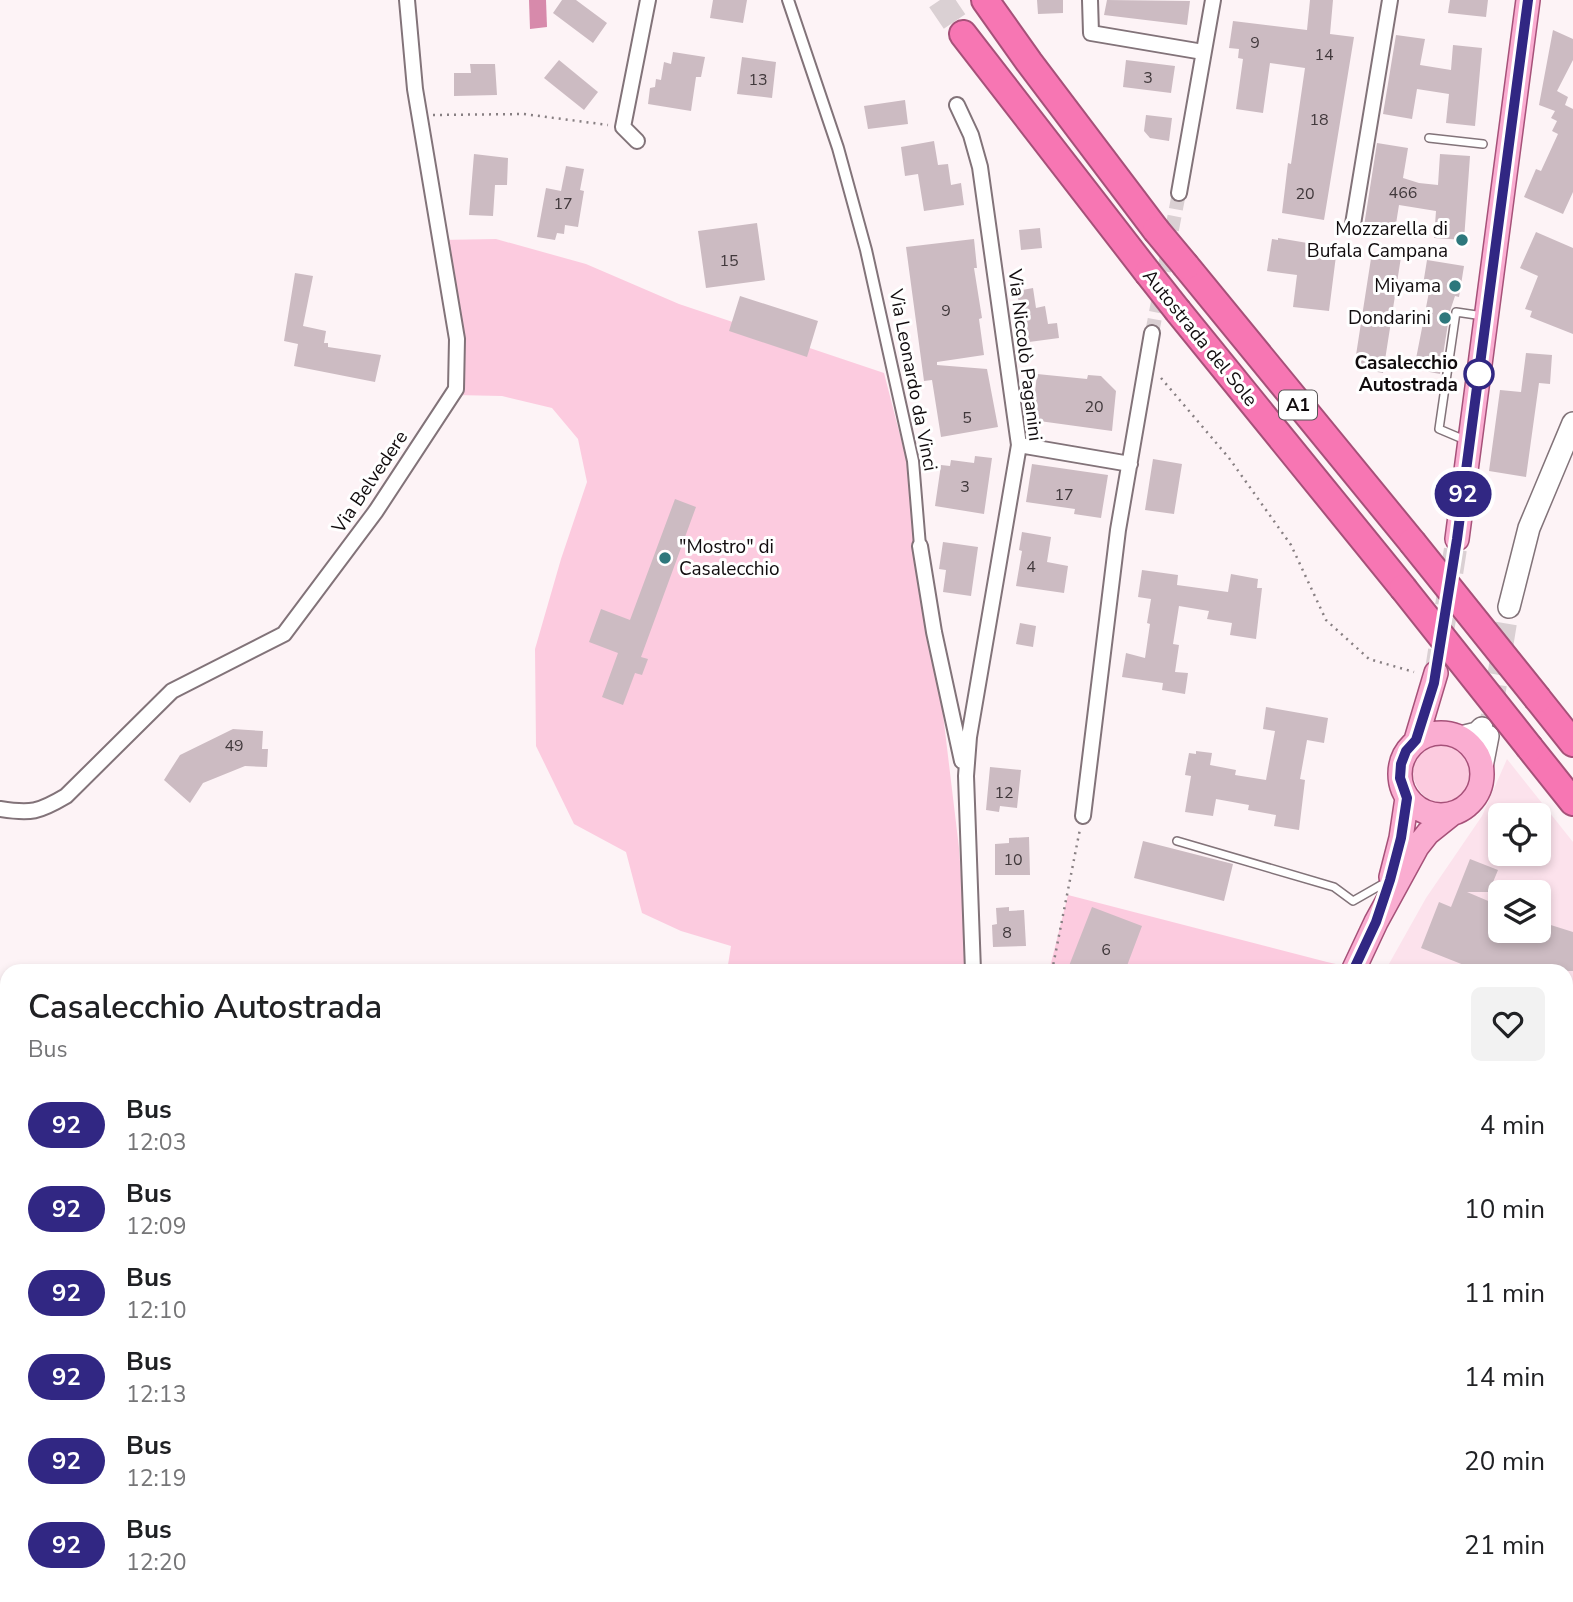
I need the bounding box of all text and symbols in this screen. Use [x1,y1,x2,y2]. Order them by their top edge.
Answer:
house number: 9 [1250,32,1260,54]
house number: 14 [1314,44,1334,66]
house number: 3 [1143,67,1153,89]
house number: 13 [748,69,768,91]
house number: 18 [1309,109,1329,131]
house number: 466 [1389,182,1417,204]
house number: 20 [1295,183,1315,205]
house number: 17 [553,193,573,215]
place label: Mozzarella di Bufala Campana [1307,216,1448,264]
marker: Mozzarella di Bufala Campana [1454,232,1470,248]
house number: 15 [719,250,739,272]
street label: Autostrada del Sole [1136,264,1264,412]
street label: Via Niccolò Paganini [1001,267,1048,442]
place label: Miyama [1374,273,1441,299]
marker: Miyama [1447,278,1463,294]
street label: Via Leonardo da Vinci [882,286,943,473]
house number: 9 [941,300,951,322]
place label: Dondarini [1348,305,1431,331]
marker: Dondarini [1437,310,1453,326]
place label: Casalecchio Autostrada [1354,350,1458,398]
marker: Casalecchio Autostrada [1464,359,1494,389]
road number: A1 [1279,390,1317,419]
house number: 20 [1084,396,1104,418]
house number: 5 [962,407,972,429]
street label: Via Belvedere [326,426,414,539]
line badge: 92 [1432,471,1494,517]
house number: 3 [960,476,970,498]
text: 92 [1449,478,1477,510]
house number: 17 [1054,484,1074,506]
place label: "Mostro" di Casalecchio [679,534,780,582]
marker: "Mostro" di Casalecchio [657,550,673,566]
house number: 4 [1026,556,1036,578]
house number: 49 [224,735,244,757]
house number: 12 [994,782,1014,804]
map controls [1488,803,1551,943]
button: locate [1488,803,1551,866]
house number: 10 [1003,849,1023,871]
button: layers [1488,880,1551,943]
house number: 8 [1002,922,1012,944]
house number: 6 [1101,939,1111,961]
text: Casalecchio Autostrada [28,985,382,1030]
button: heart [1471,987,1545,1061]
text: Bus [28,1034,68,1065]
text: Bus [126,1092,172,1127]
text: 4 min [1480,1108,1545,1143]
text: 92 [52,1109,81,1141]
text: 12:03 [126,1127,186,1158]
text: Bus [126,1176,172,1211]
text: 10 min [1464,1192,1545,1227]
text: 92 [52,1193,81,1225]
text: 12:09 [126,1211,186,1242]
text: Bus [126,1260,172,1295]
text: 11 min [1464,1276,1545,1311]
text: 92 [52,1277,81,1309]
text: 12:10 [126,1295,186,1326]
text: Bus [126,1344,172,1379]
text: 14 min [1464,1360,1545,1395]
text: 92 [52,1361,81,1393]
text: 12:13 [126,1379,186,1410]
text: Bus [126,1428,172,1463]
text: 20 min [1464,1444,1545,1479]
text: 92 [52,1445,81,1477]
text: 12:19 [126,1463,186,1494]
text: Bus [126,1512,172,1547]
text: 21 min [1464,1528,1545,1563]
text: 92 [52,1529,81,1561]
text: 12:20 [126,1547,186,1578]

